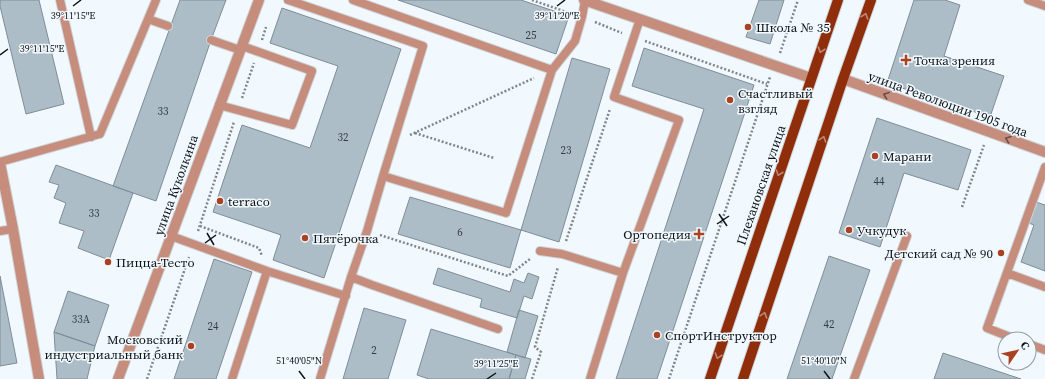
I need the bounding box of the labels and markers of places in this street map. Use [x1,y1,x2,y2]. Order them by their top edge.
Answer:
place label: Школа № 35 [756,19,830,36]
marker: Школа № 35 [743,22,753,32]
place label: Точка зрения [914,52,995,69]
marker: Точка зрения [901,55,911,65]
place label: Счастливый взгляд [738,85,813,117]
marker: Счастливый взгляд [725,95,735,105]
place label: Марани [883,148,932,165]
marker: Марани [870,151,880,161]
place label: terraco [228,193,270,210]
marker: terraco [215,196,225,206]
place label: Учкудук [857,222,907,239]
marker: Учкудук [844,225,854,235]
place label: Ортопедия [623,226,691,243]
marker: Ортопедия [694,229,704,239]
place label: Пятёрочка [313,230,379,247]
marker: Пятёрочка [300,233,310,243]
place label: Детский сад № 90 [885,245,993,262]
marker: Детский сад № 90 [996,248,1006,258]
place label: Пицца-Тесто [116,254,195,271]
marker: Пицца-Тесто [103,257,113,267]
place label: СпортИнструктор [665,327,777,344]
marker: СпортИнструктор [652,330,662,340]
place label: Московский индустриальный банк [44,331,183,363]
marker: Московский индустриальный банк [186,341,196,351]

